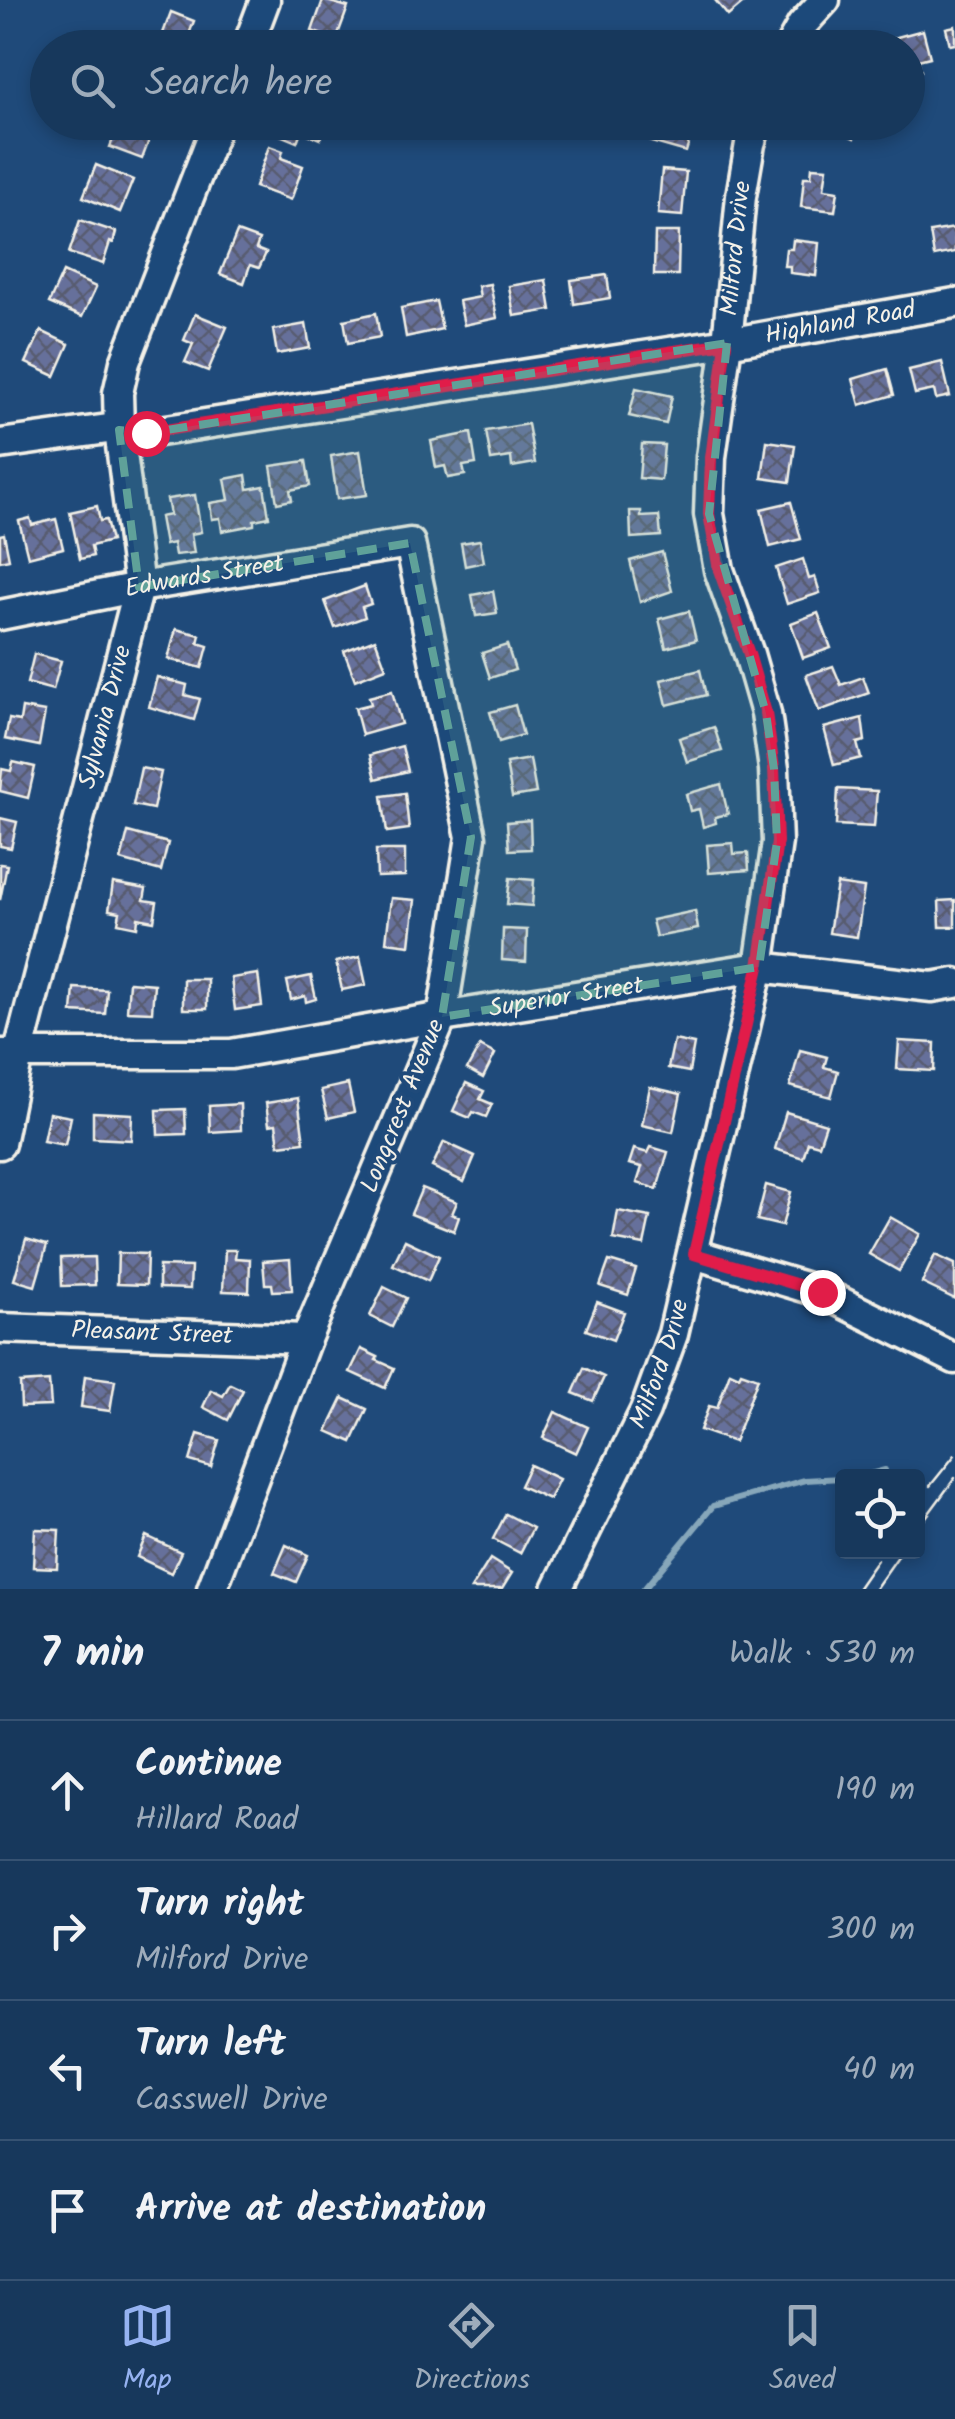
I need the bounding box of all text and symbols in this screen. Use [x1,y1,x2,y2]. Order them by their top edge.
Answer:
search box [30,30,925,140]
text: Search here [145,55,332,115]
icon: search [65,58,120,113]
street label: Milford Drive [710,178,763,318]
street label: Highland Road [762,290,920,356]
route start [124,411,170,457]
street label: Edwards Street [121,544,287,609]
street label: Sylvania Drive [68,641,143,793]
street label: Superior Street [486,965,647,1029]
street label: Longcrest Avenue [350,1013,456,1199]
route end [800,1270,846,1316]
street label: Milford Drive [619,1295,701,1436]
street label: Pleasant Street [70,1311,234,1356]
map controls [835,1469,925,1559]
button: locate [835,1469,925,1559]
text: 7 min [40,1621,145,1688]
text: Walk · 530 m [729,1629,915,1680]
text: Continue [135,1735,282,1795]
icon: ahead [40,1763,95,1818]
text: 190 m [835,1765,915,1816]
text: Hillard Road [135,1795,298,1846]
text: Turn right [135,1875,304,1935]
icon: right [40,1903,95,1958]
text: 300 m [826,1905,915,1956]
text: Milford Drive [135,1935,308,1986]
text: Turn left [135,2015,286,2075]
icon: left [40,2043,95,2098]
text: 40 m [843,2045,915,2096]
text: Casswell Drive [135,2075,328,2126]
text: Arrive at destination [135,2180,486,2240]
icon: arrive [40,2183,95,2238]
tab: Map [120,2298,175,2403]
tab: Directions [414,2298,530,2403]
tab: Saved [769,2298,835,2403]

